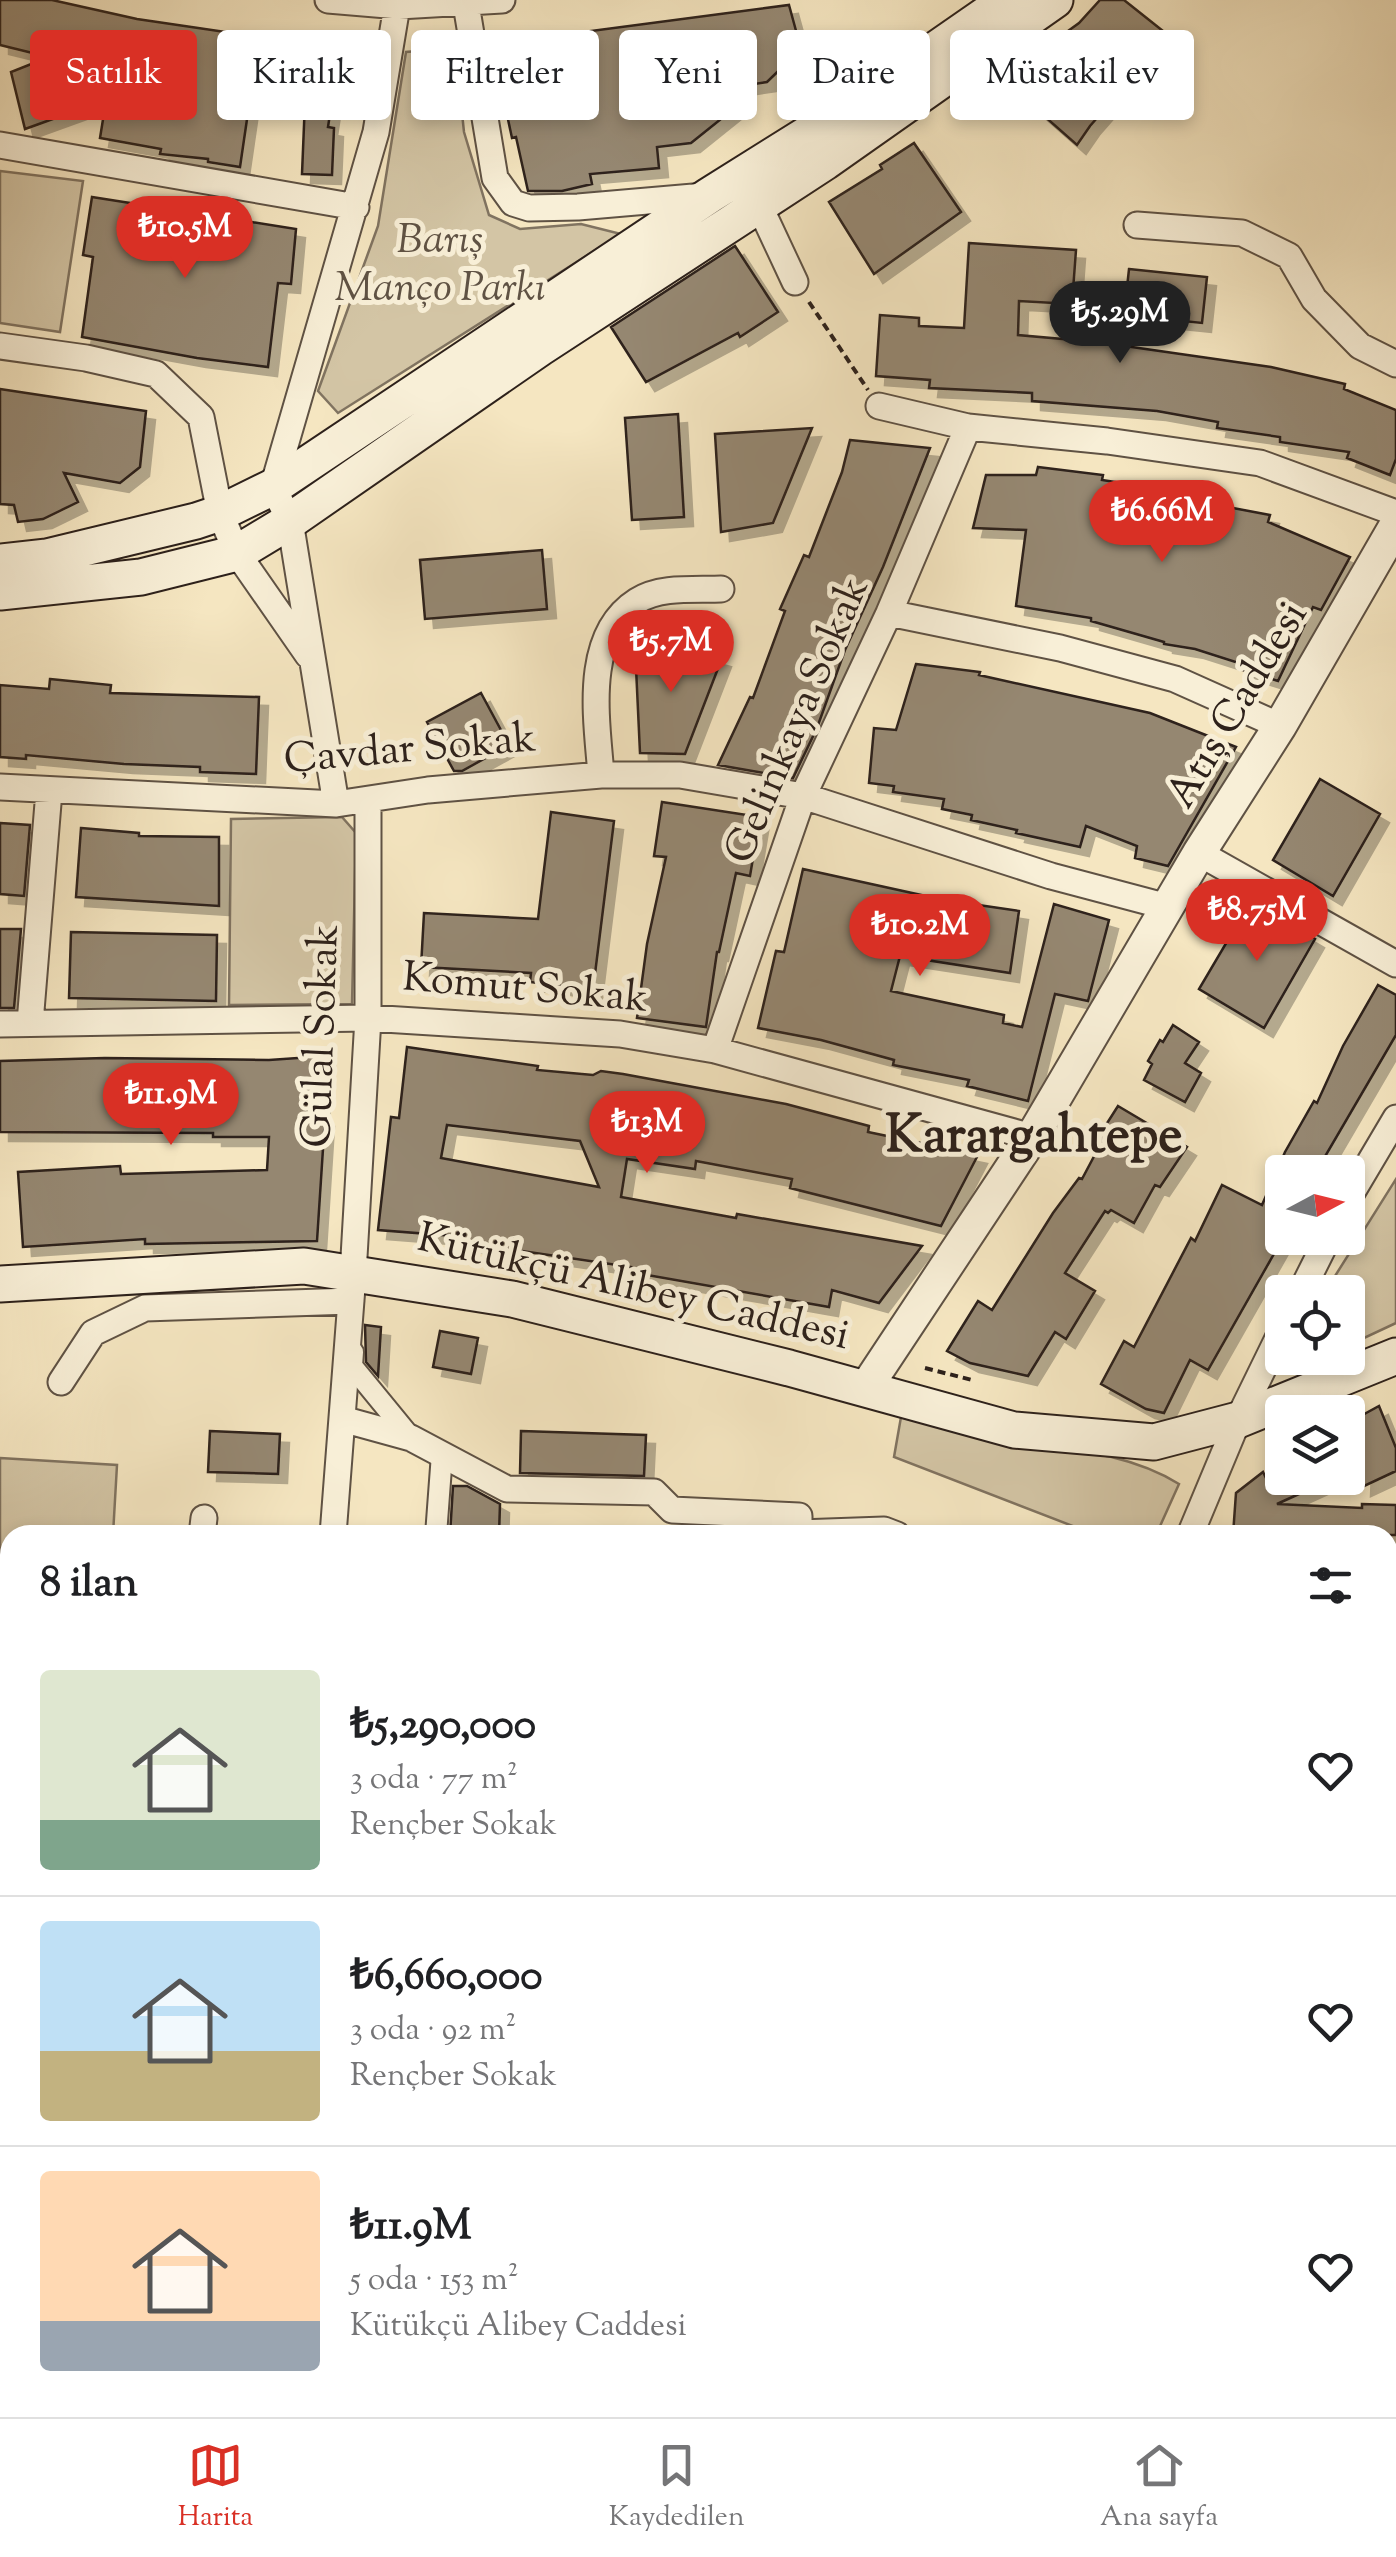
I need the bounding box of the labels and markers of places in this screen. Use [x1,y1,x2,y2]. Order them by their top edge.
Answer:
pin: ₺10.5M [104,196,266,281]
pin: ₺5.29M [1039,281,1201,366]
pin: ₺6.66M [1081,480,1243,565]
pin: ₺5.7M [601,610,741,695]
pin: ₺8.75M [1176,879,1338,964]
pin: ₺10.2M [839,894,1001,979]
pin: ₺11.9M [90,1063,252,1148]
pin: ₺13M [588,1091,706,1176]

